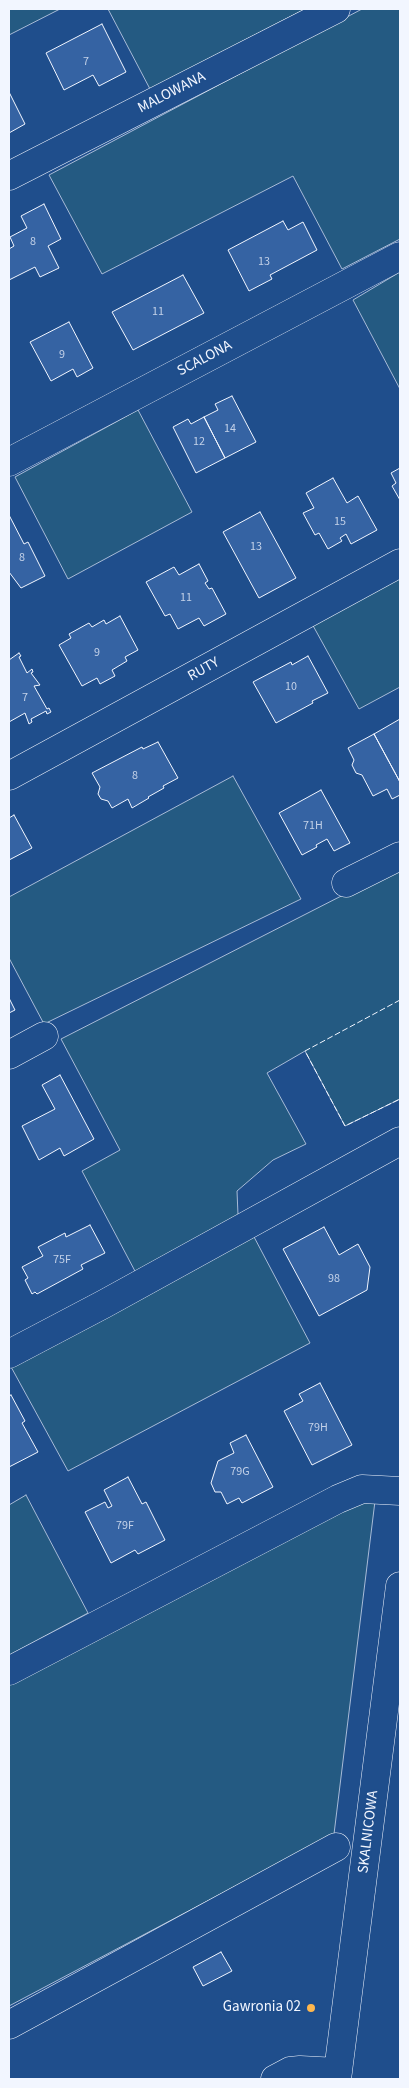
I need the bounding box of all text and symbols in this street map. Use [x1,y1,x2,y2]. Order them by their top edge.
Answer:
house number: 7 [83,55,89,69]
street label: MALOWANA [135,68,209,118]
house number: 8 [30,235,36,249]
house number: 13 [258,255,270,269]
house number: 11 [152,305,164,319]
street label: SCALONA [175,337,235,381]
house number: 9 [59,348,65,362]
house number: 14 [224,422,236,436]
house number: 12 [193,435,205,449]
house number: 15 [334,515,346,529]
house number: 13 [250,540,262,554]
house number: 8 [19,551,25,565]
house number: 11 [180,591,192,605]
house number: 9 [94,646,100,660]
street label: RUTY [185,654,223,686]
house number: 10 [285,680,297,694]
house number: 7 [22,691,28,705]
house number: 8 [132,769,138,783]
house number: 71H [303,819,323,833]
house number: 75F [53,1253,71,1267]
house number: 98 [328,1272,340,1286]
house number: 79H [308,1421,328,1435]
house number: 79G [230,1465,250,1479]
house number: 79F [116,1519,134,1533]
street label: SKALNICOWA [355,1789,383,1875]
place label: Gawronia 02 [223,1999,301,2017]
marker: Gawronia 02 [305,2002,317,2014]

